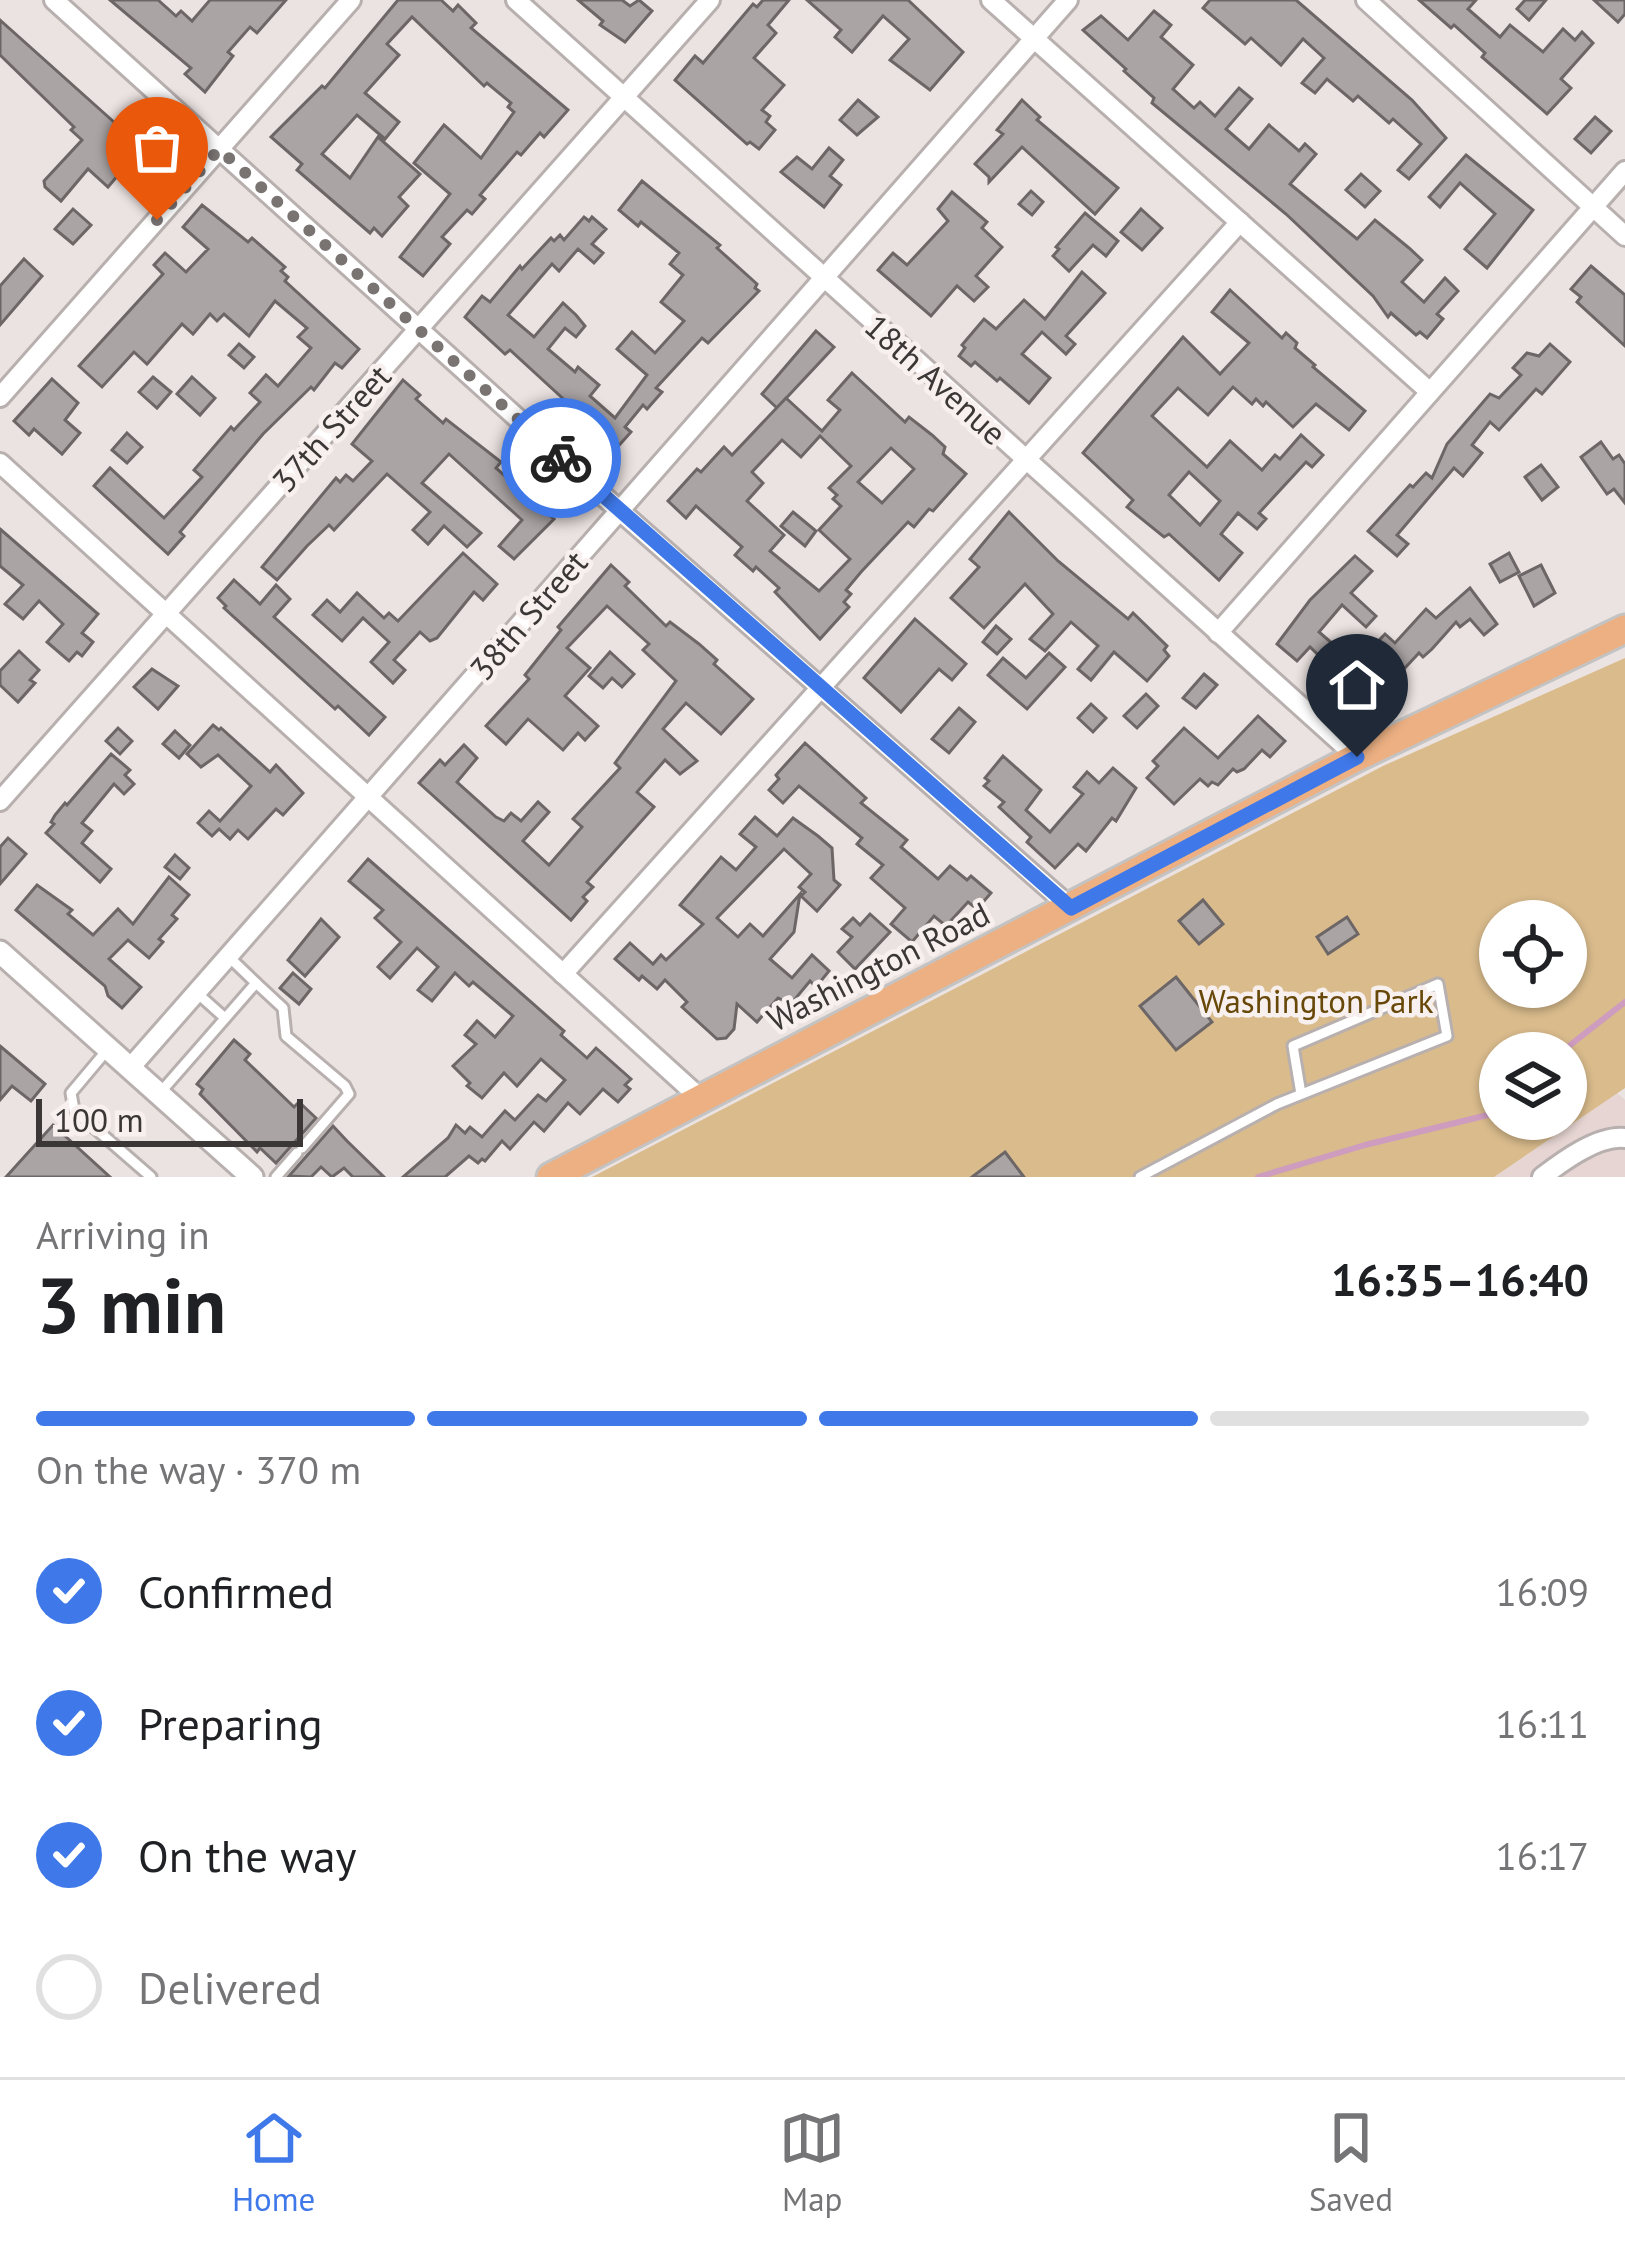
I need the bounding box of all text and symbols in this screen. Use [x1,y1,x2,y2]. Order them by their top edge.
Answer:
pin [106,97,208,220]
icon: bag [124,115,190,181]
street label: 18th Avenue [856,304,1016,454]
street label: 37th Street [262,355,400,501]
courier [501,398,621,518]
icon: bike [528,425,594,491]
street label: 38th Street [460,541,596,689]
pin [1306,634,1408,757]
icon: home [1324,652,1390,718]
street label: Washington Road [759,891,997,1041]
map controls [1479,900,1587,1140]
button: locate [1479,900,1587,1008]
park label: Washington Park [1199,979,1434,1022]
button: layers [1479,1032,1587,1140]
scale bar [36,1093,303,1146]
text: 100 m [54,1098,144,1141]
text: Arriving in [36,1209,210,1260]
text: 16:35–16:40 [1331,1250,1589,1308]
text: 3 min [36,1254,226,1355]
text: On the way · 370 m [36,1444,361,1495]
icon: check [36,1558,102,1624]
text: Confirmed [138,1562,334,1620]
text: 16:09 [1495,1566,1589,1617]
icon: check [36,1690,102,1756]
text: Preparing [138,1694,323,1752]
text: 16:11 [1495,1698,1589,1749]
icon: check [36,1822,102,1888]
text: On the way [138,1826,357,1884]
text: 16:17 [1495,1830,1589,1881]
text: Delivered [138,1958,322,2016]
tab: Home [232,2105,315,2220]
tab: Map [779,2105,845,2220]
tab: Saved [1309,2105,1393,2220]

